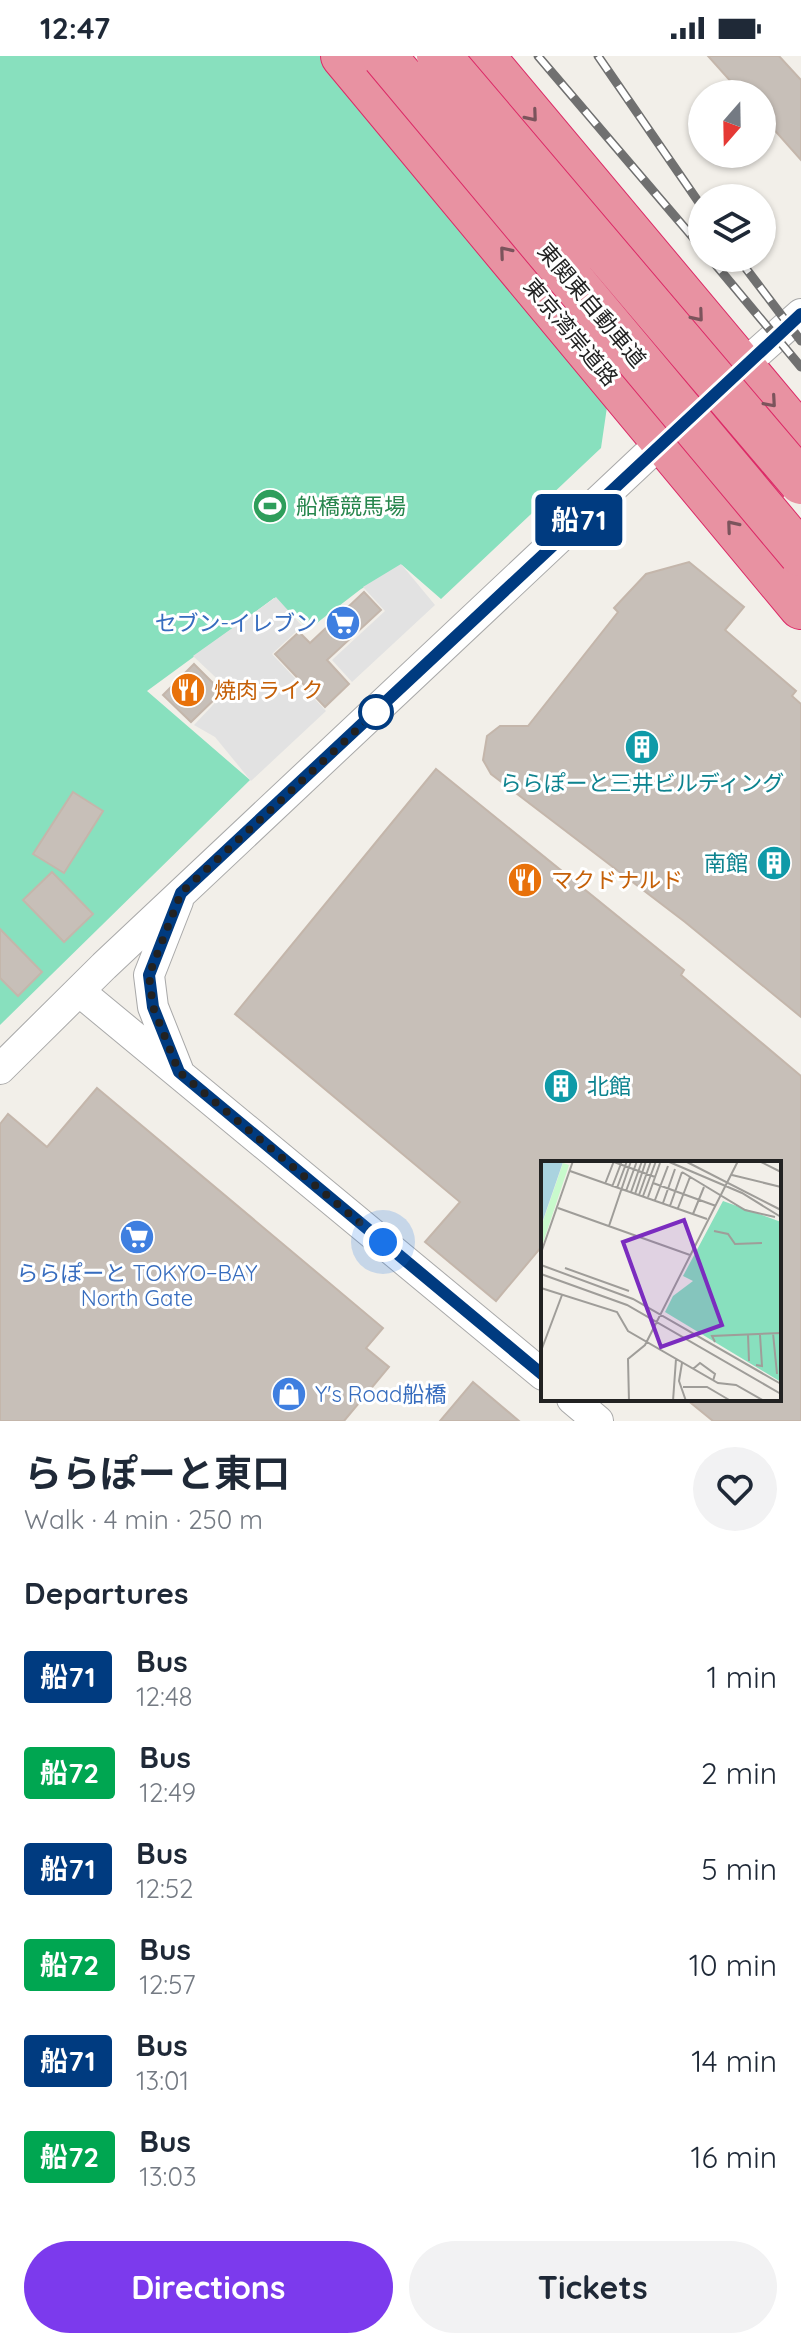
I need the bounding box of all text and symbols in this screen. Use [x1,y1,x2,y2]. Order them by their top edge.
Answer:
text: 12:47 [40,9,110,47]
north arrow [688,80,776,168]
map controls [688,80,776,272]
one-way arrow [522,107,537,121]
button: layers [688,184,776,272]
street label: 東関東自動車道 [532,237,652,373]
one-way arrow [500,247,515,261]
street label: 東京湾岸道路 [518,272,624,392]
one-way arrow [688,307,703,321]
one-way arrow [761,393,776,407]
sports icon: 船橋競馬場 [251,487,289,525]
place label: 船橋競馬場 [296,492,406,520]
line badge: 船71 [533,494,625,546]
text: 船71 [551,502,607,537]
one-way arrow [727,521,742,535]
supermarket icon: セブン-イレブン [324,604,362,642]
place label: セブン-イレブン [154,609,317,637]
restaurant icon: 焼肉ライク [169,671,207,709]
place label: 焼肉ライク [214,676,324,704]
unlabelled marker [359,695,393,729]
building icon: ららぽーと三井ビルディング [623,728,661,766]
place label: ららぽーと三井ビルディング [500,769,784,797]
building icon: 南館 [755,844,793,882]
place label: 南館 [704,849,748,877]
restaurant icon: マクドナルド [506,861,544,899]
place label: マクドナルド [551,866,683,894]
building icon: 北館 [542,1067,580,1105]
place label: 北館 [587,1072,631,1100]
inset map [541,1161,781,1401]
supermarket icon: ららぽーと TOKYO−BAY North Gate [118,1218,156,1256]
your location [363,1222,403,1262]
place label: ららぽーと TOKYO−BAY North Gate [17,1259,257,1312]
shop icon: Y's Road船橋 [270,1375,308,1413]
place label: Y's Road船橋 [315,1380,446,1408]
button: heart [693,1447,777,1531]
text: ららぽーと東口 [24,1449,290,1497]
text: Walk · 4 min · 250 m [24,1503,263,1536]
text: Departures [24,1574,189,1612]
text: Bus [136,1642,188,1680]
text: 1 min [707,1658,777,1696]
text: 船71 [40,1659,96,1694]
text: 12:48 [136,1680,193,1713]
text: Bus [139,1738,191,1776]
text: 2 min [701,1754,777,1792]
text: 船72 [40,1755,99,1790]
text: 12:49 [139,1776,196,1809]
text: Bus [136,1834,188,1872]
text: 5 min [701,1850,777,1888]
text: 船71 [40,1851,96,1886]
text: 12:52 [136,1872,193,1905]
text: Bus [139,1930,191,1968]
text: 10 min [689,1946,777,1984]
text: 船72 [40,1947,99,1982]
text: 12:57 [139,1968,196,2001]
text: Bus [136,2026,188,2064]
text: 14 min [691,2042,777,2080]
text: 船71 [40,2043,96,2078]
text: 13:01 [136,2064,189,2097]
text: Bus [139,2122,191,2160]
text: 16 min [690,2138,777,2176]
text: 船72 [40,2139,99,2174]
text: 13:03 [139,2160,197,2193]
button: Directions [24,2241,393,2333]
button: Tickets [409,2241,777,2333]

